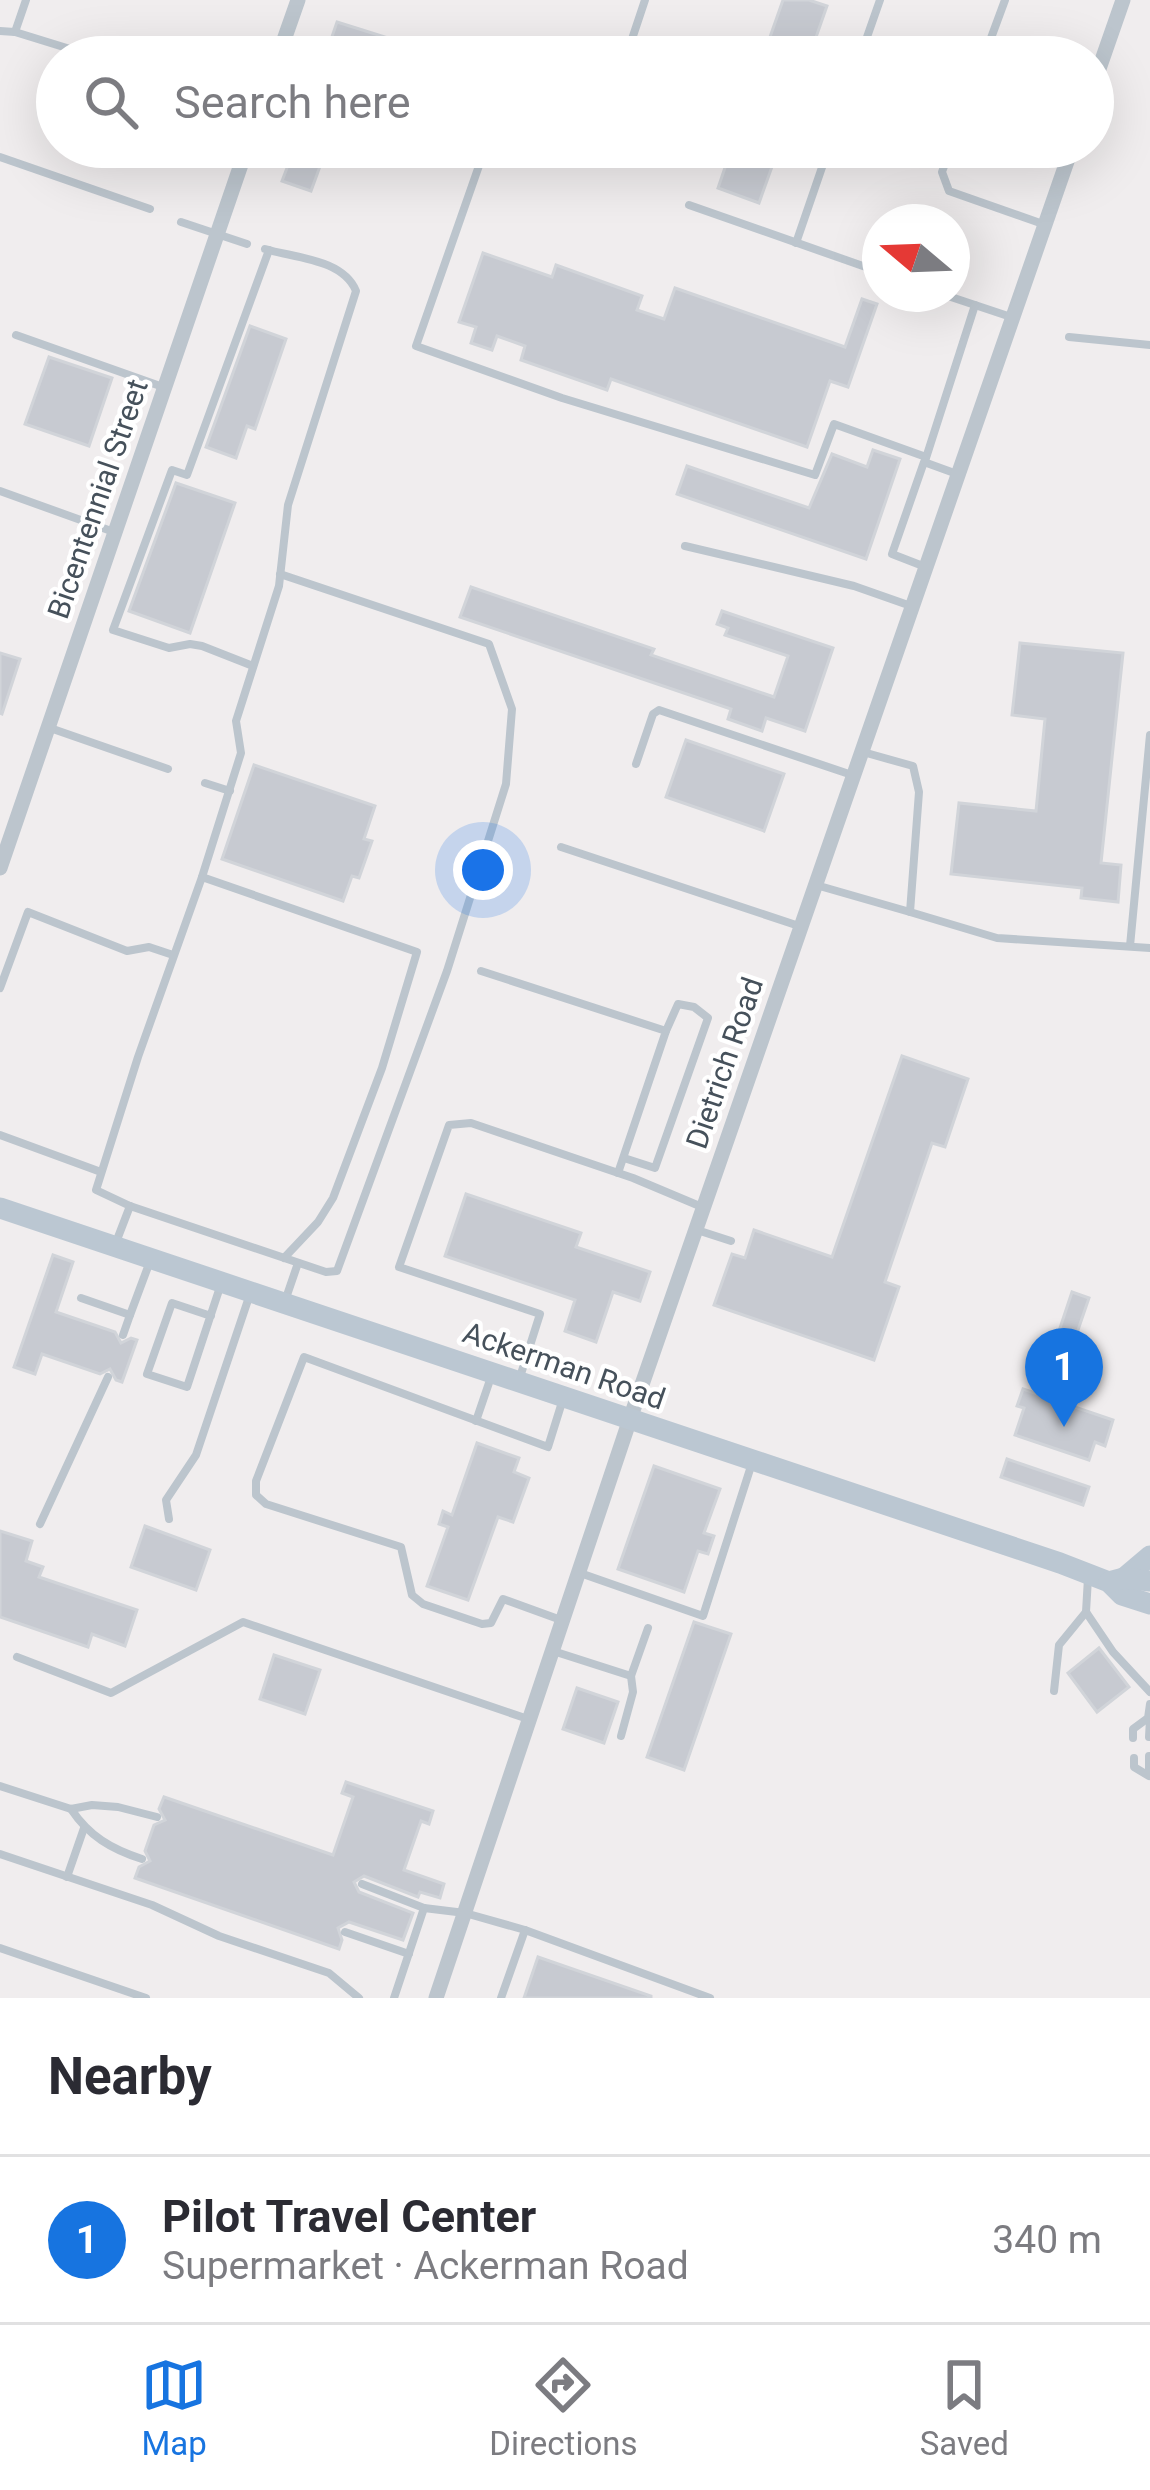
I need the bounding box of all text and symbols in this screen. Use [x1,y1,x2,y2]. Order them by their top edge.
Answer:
search box [36,36,1114,168]
icon: search [78,69,144,135]
text: Search here [174,76,411,129]
north arrow [862,204,970,312]
street label: Bicentennial Street [40,375,155,623]
your location [453,840,513,900]
street label: Dietrich Road [679,973,770,1153]
street label: Ackerman Road [458,1315,670,1417]
pin: 1 [1025,1328,1103,1427]
text: Nearby [48,2047,212,2106]
text: Pilot Travel Center [162,2190,536,2243]
text: 1 [76,2217,98,2263]
text: 340 m [992,2217,1102,2263]
text: Supermarket · Ackerman Road [162,2243,689,2289]
tab: Map [141,2352,207,2463]
tab: Directions [489,2352,638,2463]
tab: Saved [920,2352,1009,2463]

